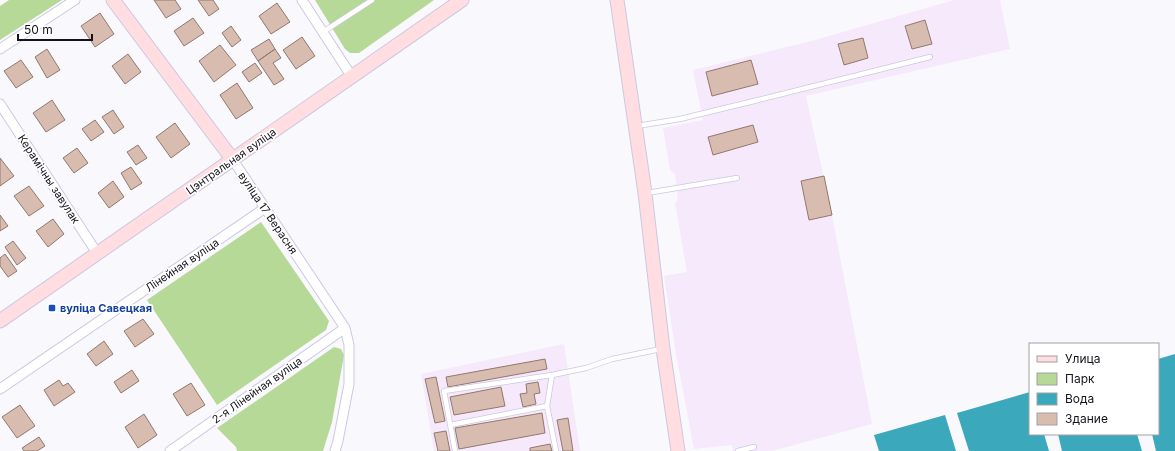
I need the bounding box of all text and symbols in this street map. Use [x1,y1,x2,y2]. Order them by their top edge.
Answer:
scale bar [18,16,92,42]
text: 50 m [24,22,53,37]
street label: Цэнтральная вуліца [183,125,279,197]
street label: Керамічны завулак [15,132,83,226]
street label: вуліца 17 Верасня [235,169,301,257]
street label: Лінейная вуліца [143,235,221,295]
place label: вуліца Савецкая [60,301,152,315]
marker: вуліца Савецкая [47,303,57,313]
legend [1029,343,1159,435]
text: Улица [1065,351,1100,366]
street label: 2-я Лінейная вуліца [209,354,305,426]
text: Парк [1065,371,1095,386]
text: Вода [1065,391,1094,406]
text: Здание [1065,411,1108,426]

